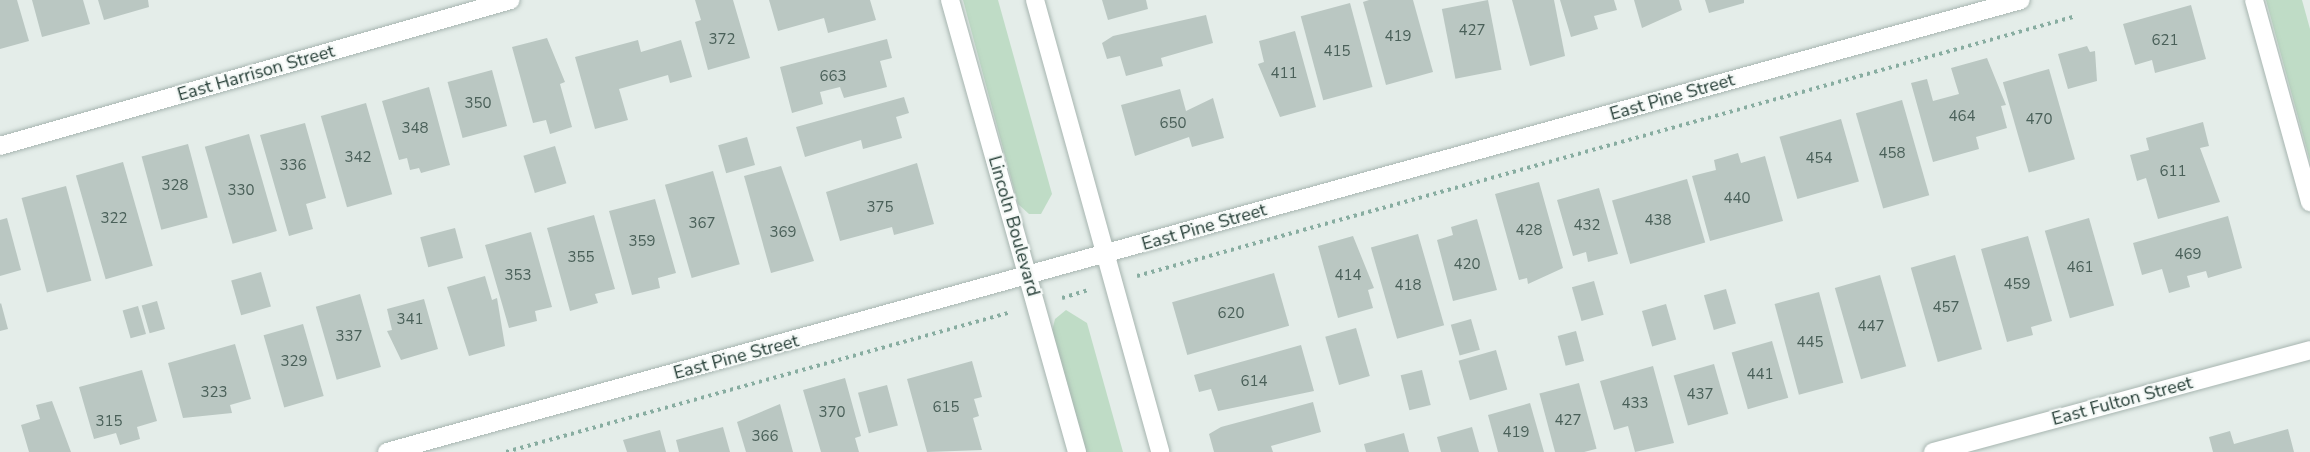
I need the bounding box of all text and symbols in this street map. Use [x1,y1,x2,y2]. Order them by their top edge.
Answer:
house number: 427 [1459,22,1485,40]
house number: 419 [1385,28,1411,46]
house number: 372 [709,31,735,49]
house number: 621 [2152,32,2178,50]
street label: East Harrison Street [175,40,337,106]
house number: 415 [1324,43,1350,61]
house number: 411 [1271,65,1297,83]
house number: 663 [820,68,846,86]
street label: East Pine Street [1607,69,1737,125]
house number: 350 [465,95,491,113]
house number: 464 [1949,108,1975,126]
house number: 470 [2026,111,2052,129]
house number: 650 [1160,115,1186,133]
house number: 348 [402,120,428,138]
house number: 458 [1879,145,1905,163]
house number: 342 [345,149,371,167]
house number: 454 [1806,150,1832,168]
street label: Lincoln Boulevard [984,153,1044,299]
house number: 336 [280,157,306,175]
house number: 611 [2160,163,2186,181]
house number: 328 [162,177,188,195]
house number: 330 [228,182,254,200]
house number: 440 [1724,190,1750,208]
house number: 375 [867,199,893,217]
street label: East Pine Street [1139,199,1269,255]
house number: 322 [101,210,127,228]
house number: 438 [1645,212,1671,230]
house number: 367 [689,215,715,233]
house number: 432 [1574,217,1600,235]
house number: 428 [1516,222,1542,240]
house number: 369 [770,224,796,242]
house number: 359 [629,233,655,251]
house number: 469 [2175,246,2201,264]
house number: 355 [568,249,594,267]
house number: 420 [1454,256,1480,274]
house number: 461 [2067,259,2093,277]
house number: 353 [505,267,531,285]
house number: 414 [1335,267,1361,285]
house number: 459 [2004,276,2030,294]
house number: 418 [1395,277,1421,295]
house number: 457 [1933,299,1959,317]
house number: 620 [1218,305,1244,323]
house number: 341 [397,311,423,329]
house number: 447 [1858,318,1884,336]
house number: 337 [336,328,362,346]
street label: East Pine Street [671,330,801,384]
house number: 445 [1797,334,1823,352]
house number: 329 [281,353,307,371]
house number: 441 [1747,366,1773,384]
street label: East Fulton Street [2049,372,2195,430]
house number: 614 [1241,373,1267,391]
house number: 323 [201,384,227,402]
house number: 437 [1687,386,1713,404]
house number: 433 [1622,395,1648,413]
house number: 615 [933,399,959,417]
house number: 370 [819,404,845,422]
house number: 427 [1555,412,1581,430]
house number: 315 [96,413,122,431]
house number: 419 [1503,424,1529,442]
house number: 366 [752,428,778,446]

